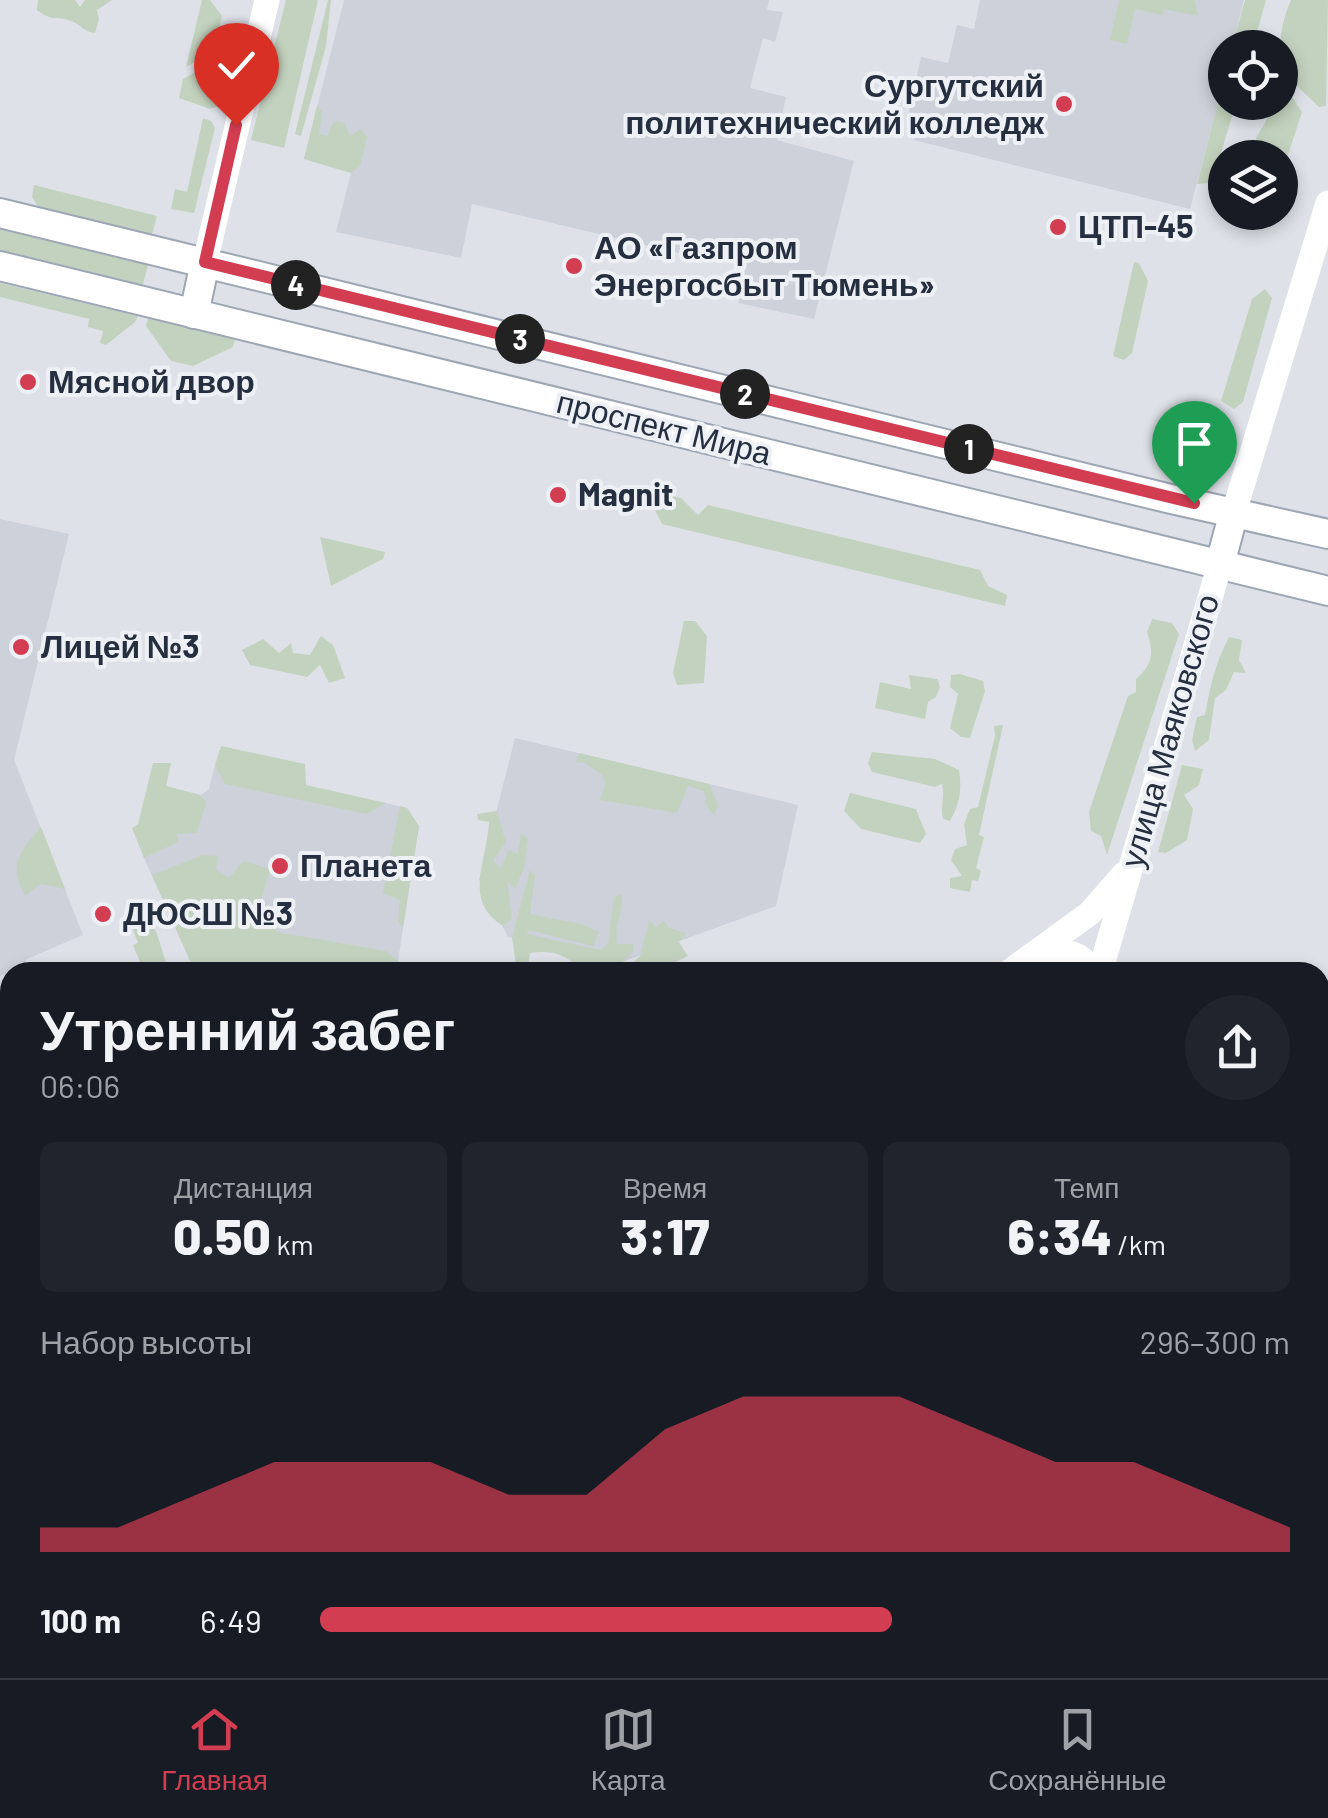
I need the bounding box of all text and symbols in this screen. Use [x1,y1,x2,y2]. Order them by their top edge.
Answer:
pin [194,23,279,126]
map controls [1208,30,1298,230]
button: locate [1208,30,1298,120]
icon: check [209,38,264,93]
place label: Сургутский политехнический колледж [625,65,1044,141]
marker: Сургутский политехнический колледж [1053,93,1075,115]
button: layers [1208,140,1298,230]
place label: ЦТП-45 [1078,206,1194,245]
marker: ЦТП-45 [1047,216,1069,238]
place label: АО «Газпром Энергосбыт Тюмень» [594,227,935,303]
marker: АО «Газпром Энергосбыт Тюмень» [563,255,585,277]
pin: 4 [271,260,321,310]
text: 4 [288,268,304,302]
pin: 3 [495,314,545,364]
text: 3 [512,322,528,356]
place label: Мясной двор [48,361,255,400]
pin: 2 [720,369,770,419]
marker: Мясной двор [17,371,39,393]
text: 2 [737,377,753,411]
street label: проспект Мира [553,381,776,472]
pin [1152,401,1237,504]
icon: arrive [1167,416,1222,471]
pin: 1 [944,424,994,474]
text: 1 [964,432,974,466]
place label: Magnit [578,474,673,512]
marker: Magnit [547,484,569,506]
street label: улица Маяковского [1111,590,1226,872]
place label: Лицей №3 [41,626,200,665]
marker: Лицей №3 [10,636,32,658]
place label: Планета [300,845,432,883]
marker: Планета [269,855,291,877]
place label: ДЮСШ №3 [123,893,293,932]
marker: ДЮСШ №3 [92,903,114,925]
text: Утренний забег [40,995,455,1061]
button: share [1185,995,1290,1100]
text: 06:06 [40,1066,120,1104]
text: Дистанция [174,1170,313,1204]
text: Время [623,1170,707,1204]
text: Темп [1054,1170,1119,1204]
text: 0.50 [173,1205,271,1265]
text: 3:17 [620,1205,709,1265]
text: 6:34 [1007,1205,1112,1265]
text: km [271,1227,314,1261]
text: /km [1112,1227,1166,1261]
text: Набор высоты [40,1322,252,1360]
text: 296–300 m [1140,1322,1290,1360]
text: 100 m [40,1601,121,1639]
text: 6:49 [200,1601,262,1639]
tab: Главная [161,1702,268,1797]
tab: Карта [591,1702,666,1797]
tab: Сохранённые [988,1702,1167,1797]

